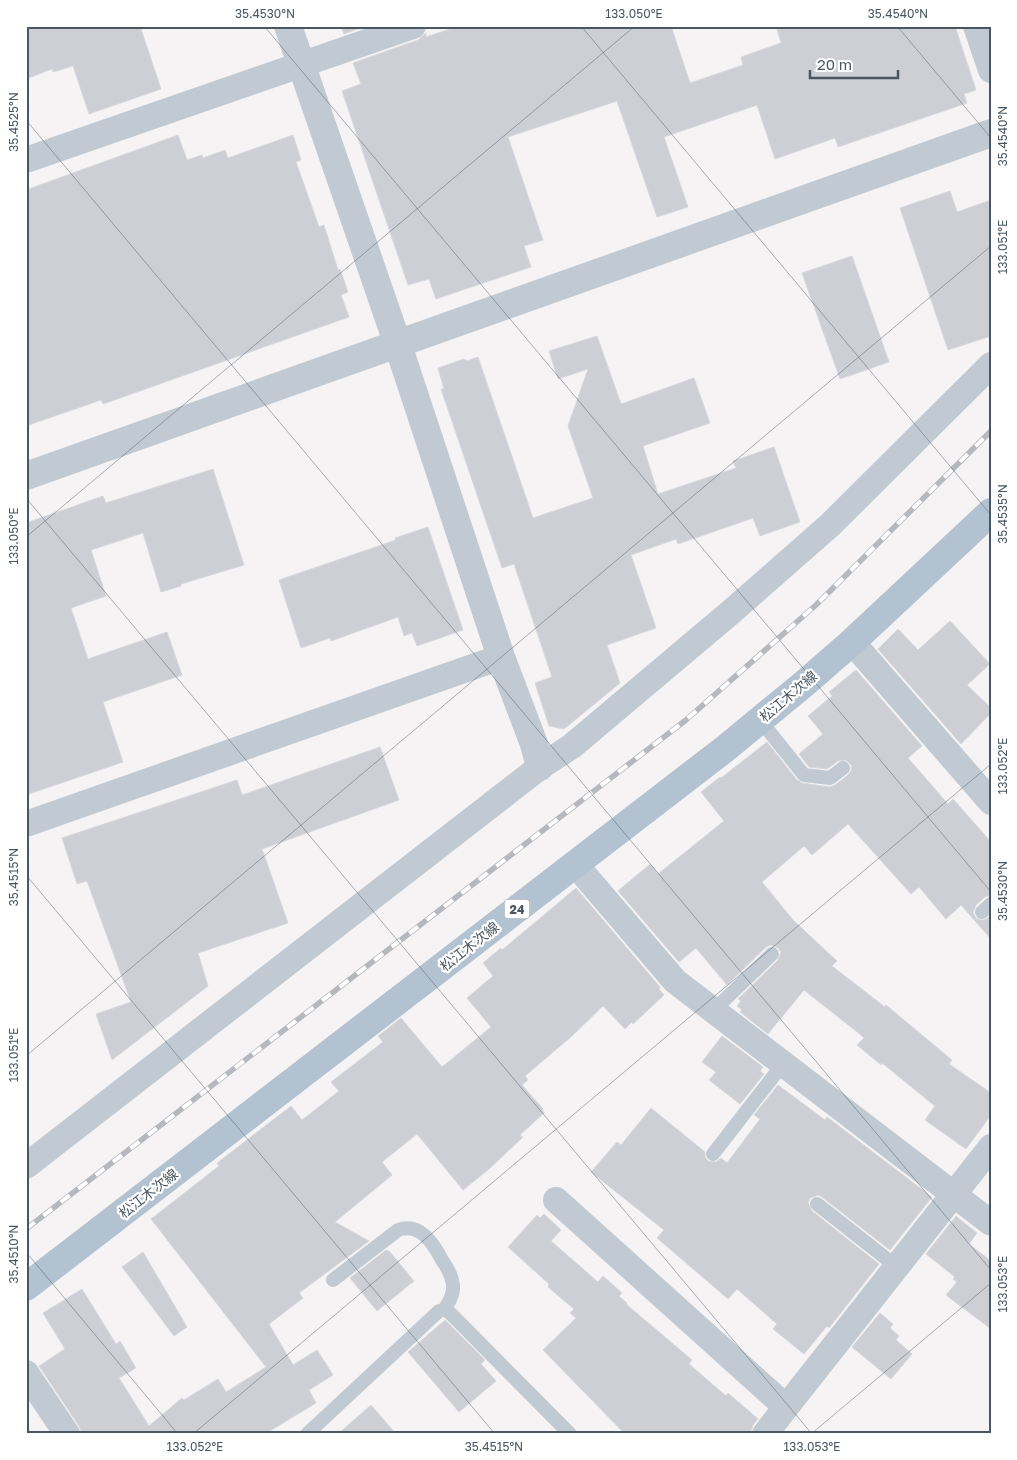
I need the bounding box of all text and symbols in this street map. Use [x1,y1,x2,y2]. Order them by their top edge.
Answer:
text: 35.4530°N [235,6,295,21]
text: 133.050°E [605,6,663,21]
text: 35.4540°N [868,6,928,21]
scale bar [810,48,897,80]
text: 20 m [817,55,852,73]
text: 35.4525°N [6,92,21,152]
text: 35.4540°N [995,106,1010,166]
text: 133.051°E [995,220,1010,274]
text: 35.4535°N [995,484,1010,544]
text: 133.050°E [6,507,21,565]
street label: 松江木次線 [756,667,820,725]
text: 133.052°E [995,738,1010,794]
text: 35.4515°N [6,848,21,906]
text: 35.4530°N [995,861,1010,921]
road number: 24 [504,900,530,919]
street label: 松江木次線 [436,918,502,974]
text: 133.051°E [6,1028,21,1082]
street label: 松江木次線 [115,1165,181,1221]
text: 35.4510°N [6,1225,21,1283]
text: 133.053°E [995,1256,1010,1312]
text: 133.052°E [167,1439,223,1454]
text: 35.4515°N [465,1439,523,1454]
text: 133.053°E [784,1439,840,1454]

